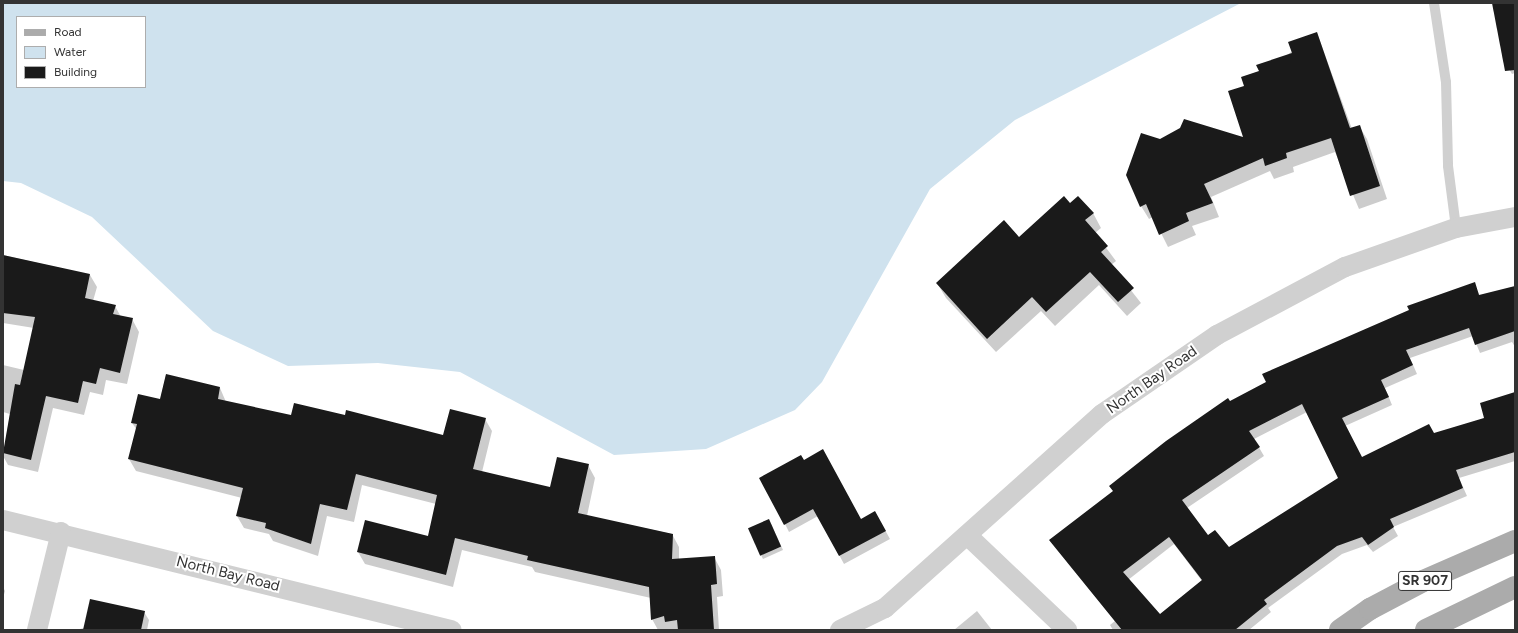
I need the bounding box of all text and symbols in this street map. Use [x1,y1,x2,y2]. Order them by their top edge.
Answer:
legend [16,16,146,88]
text: Road [54,25,82,39]
text: Water [54,45,86,59]
text: Building [54,65,97,79]
street label: North Bay Road [1103,342,1201,418]
street label: North Bay Road [174,552,282,596]
road number: SR 907 [1398,569,1452,593]

